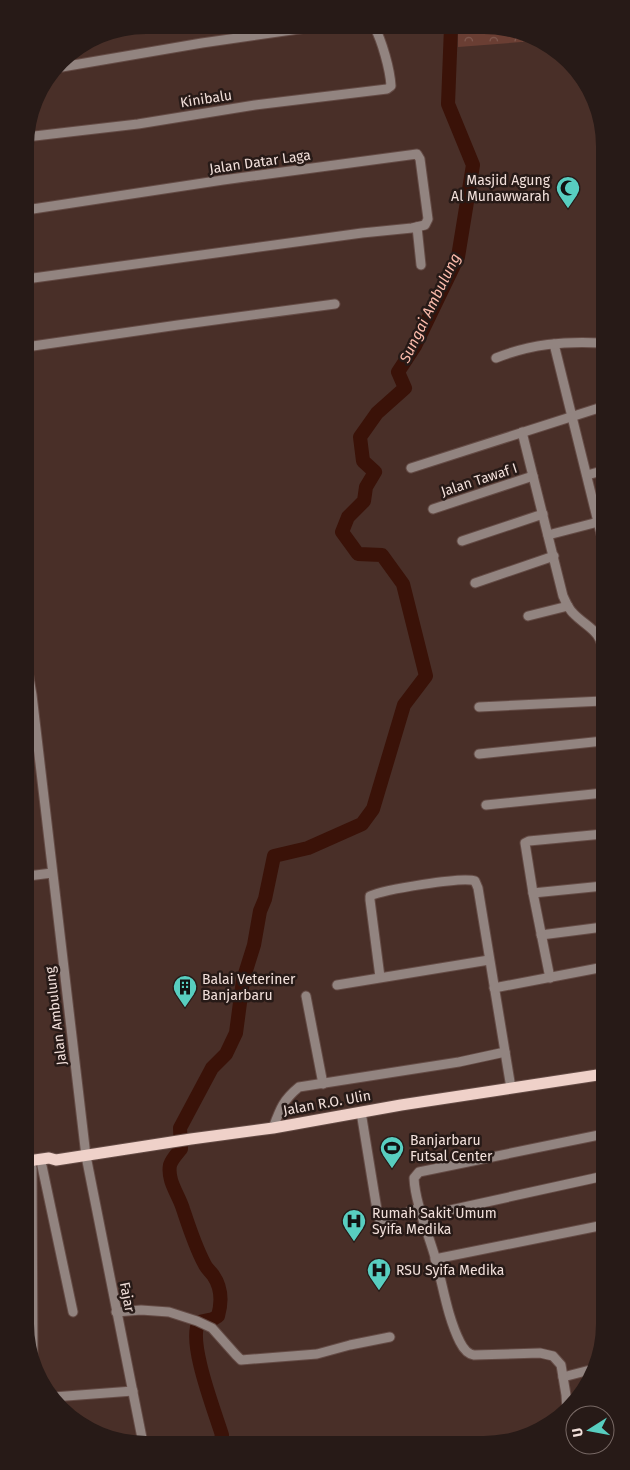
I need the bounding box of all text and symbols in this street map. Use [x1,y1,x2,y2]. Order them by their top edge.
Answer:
street label: Kinibalu [179,87,233,111]
street label: Jalan Datar Laga [208,146,312,178]
place label: Masjid Agung Al Munawwarah [451,172,551,205]
mosque icon: Masjid Agung Al Munawwarah [555,175,581,209]
water label: Sungai Ambulung [395,250,464,367]
street label: Jalan Tawaf I [439,460,519,500]
street label: Jalan Ambulung [41,965,71,1066]
place label: Balai Veteriner Banjarbaru [202,971,296,1004]
building icon: Balai Veteriner Banjarbaru [172,974,198,1008]
street label: Jalan R.O. Ulin [282,1087,372,1119]
place label: Banjarbaru Futsal Center [410,1132,493,1165]
sports icon: Banjarbaru Futsal Center [379,1135,405,1169]
place label: Rumah Sakit Umum Syifa Medika [372,1205,497,1238]
hospital icon: Rumah Sakit Umum Syifa Medika [341,1208,367,1242]
hospital icon: RSU Syifa Medika [366,1257,392,1291]
place label: RSU Syifa Medika [396,1262,504,1279]
street label: Fajar [116,1280,138,1314]
north arrow [565,1405,615,1455]
text: U [569,1426,587,1438]

